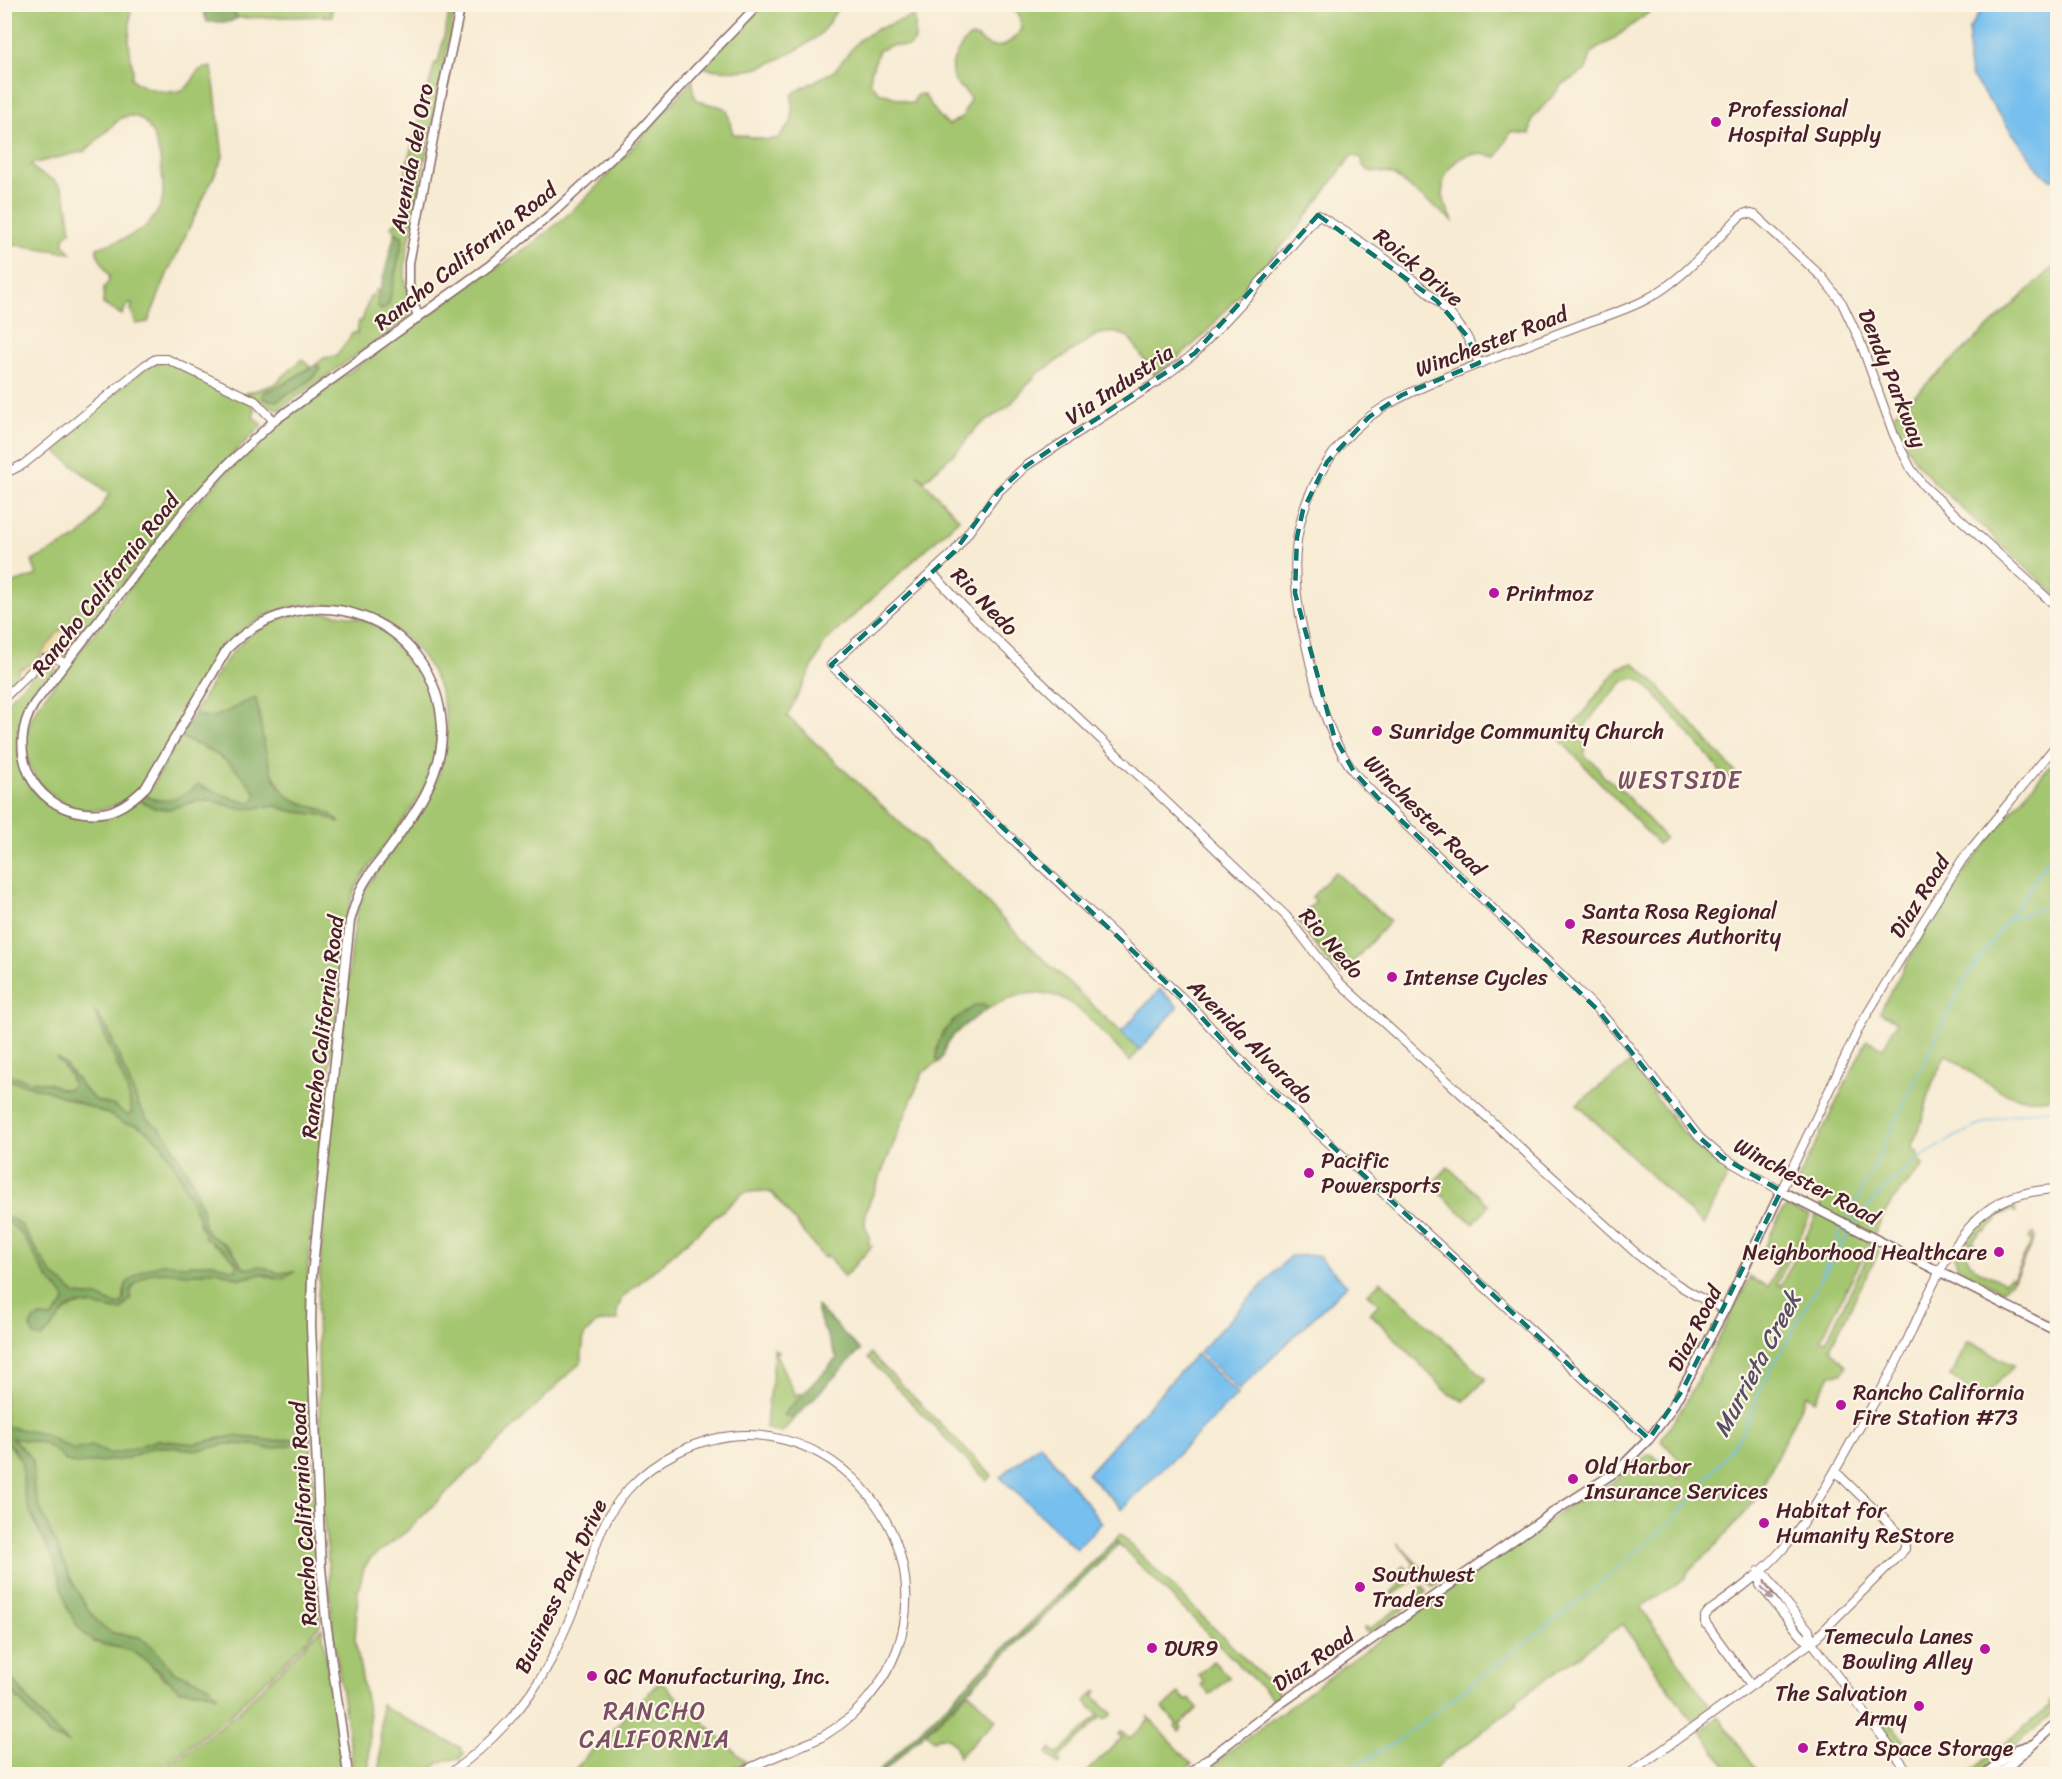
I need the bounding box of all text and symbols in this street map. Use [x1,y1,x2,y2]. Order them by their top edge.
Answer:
street label: Avenida del Oro [378,80,445,237]
place label: Professional Hospital Supply [1728,90,1882,154]
marker: Professional Hospital Supply [1709,115,1723,129]
street label: Rancho California Road [365,171,567,341]
street label: Roick Drive [1364,217,1473,317]
street label: Winchester Road [1409,294,1575,389]
street label: Dendy Parkway [1847,303,1938,454]
street label: Via Industria [1057,333,1183,435]
street label: Rancho California Road [21,483,191,685]
street label: Rio Nedo [941,557,1028,646]
place label: Printmoz [1506,574,1594,613]
marker: Printmoz [1487,586,1501,600]
place label: Sunridge Community Church [1389,712,1664,751]
marker: Sunridge Community Church [1370,724,1384,738]
street label: Winchester Road [1354,745,1496,887]
district label: WESTSIDE [1618,759,1742,801]
street label: Diaz Road [1878,845,1961,946]
place label: Santa Rosa Regional Resources Authority [1582,892,1782,956]
street label: Rio Nedo [1289,898,1374,988]
street label: Rancho California Road [289,912,356,1141]
marker: Santa Rosa Regional Resources Authority [1563,917,1577,931]
place label: Intense Cycles [1403,958,1549,997]
street label: Avenida Alvarado [1177,968,1323,1114]
marker: Intense Cycles [1385,970,1399,984]
street label: Winchester Road [1727,1126,1888,1237]
place label: Pacific Powersports [1321,1141,1441,1205]
marker: Pacific Powersports [1302,1166,1316,1180]
place label: Neighborhood Healthcare [1743,1233,1987,1272]
marker: Neighborhood Healthcare [1992,1245,2006,1259]
street label: Diaz Road [1656,1277,1734,1379]
water label: Murrieta Creek [1701,1281,1815,1444]
place label: Rancho California Fire Station #73 [1853,1373,2025,1437]
marker: Rancho California Fire Station #73 [1834,1398,1848,1412]
street label: Rancho California Road [278,1400,329,1627]
place label: Old Harbor Insurance Services [1584,1447,1768,1511]
marker: Old Harbor Insurance Services [1566,1472,1580,1486]
place label: Habitat for Humanity ReStore [1776,1491,1955,1555]
street label: Business Park Drive [503,1492,618,1680]
marker: Habitat for Humanity ReStore [1757,1516,1771,1530]
place label: Southwest Traders [1372,1555,1476,1619]
marker: Southwest Traders [1353,1580,1367,1594]
one-way arrow [1761,1585,1774,1601]
street label: Diaz Road [1264,1616,1364,1702]
place label: Temecula Lanes Bowling Alley [1824,1617,1974,1681]
place label: DUR9 [1164,1629,1219,1668]
marker: DUR9 [1145,1641,1159,1655]
marker: Temecula Lanes Bowling Alley [1978,1642,1992,1656]
place label: QC Manufacturing, Inc. [604,1657,831,1696]
marker: QC Manufacturing, Inc. [585,1669,599,1683]
place label: The Salvation Army [1775,1674,1908,1738]
district label: RANCHO CALIFORNIA [579,1690,731,1760]
marker: The Salvation Army [1912,1699,1926,1713]
place label: Extra Space Storage [1815,1729,2014,1768]
marker: Extra Space Storage [1796,1741,1810,1755]

